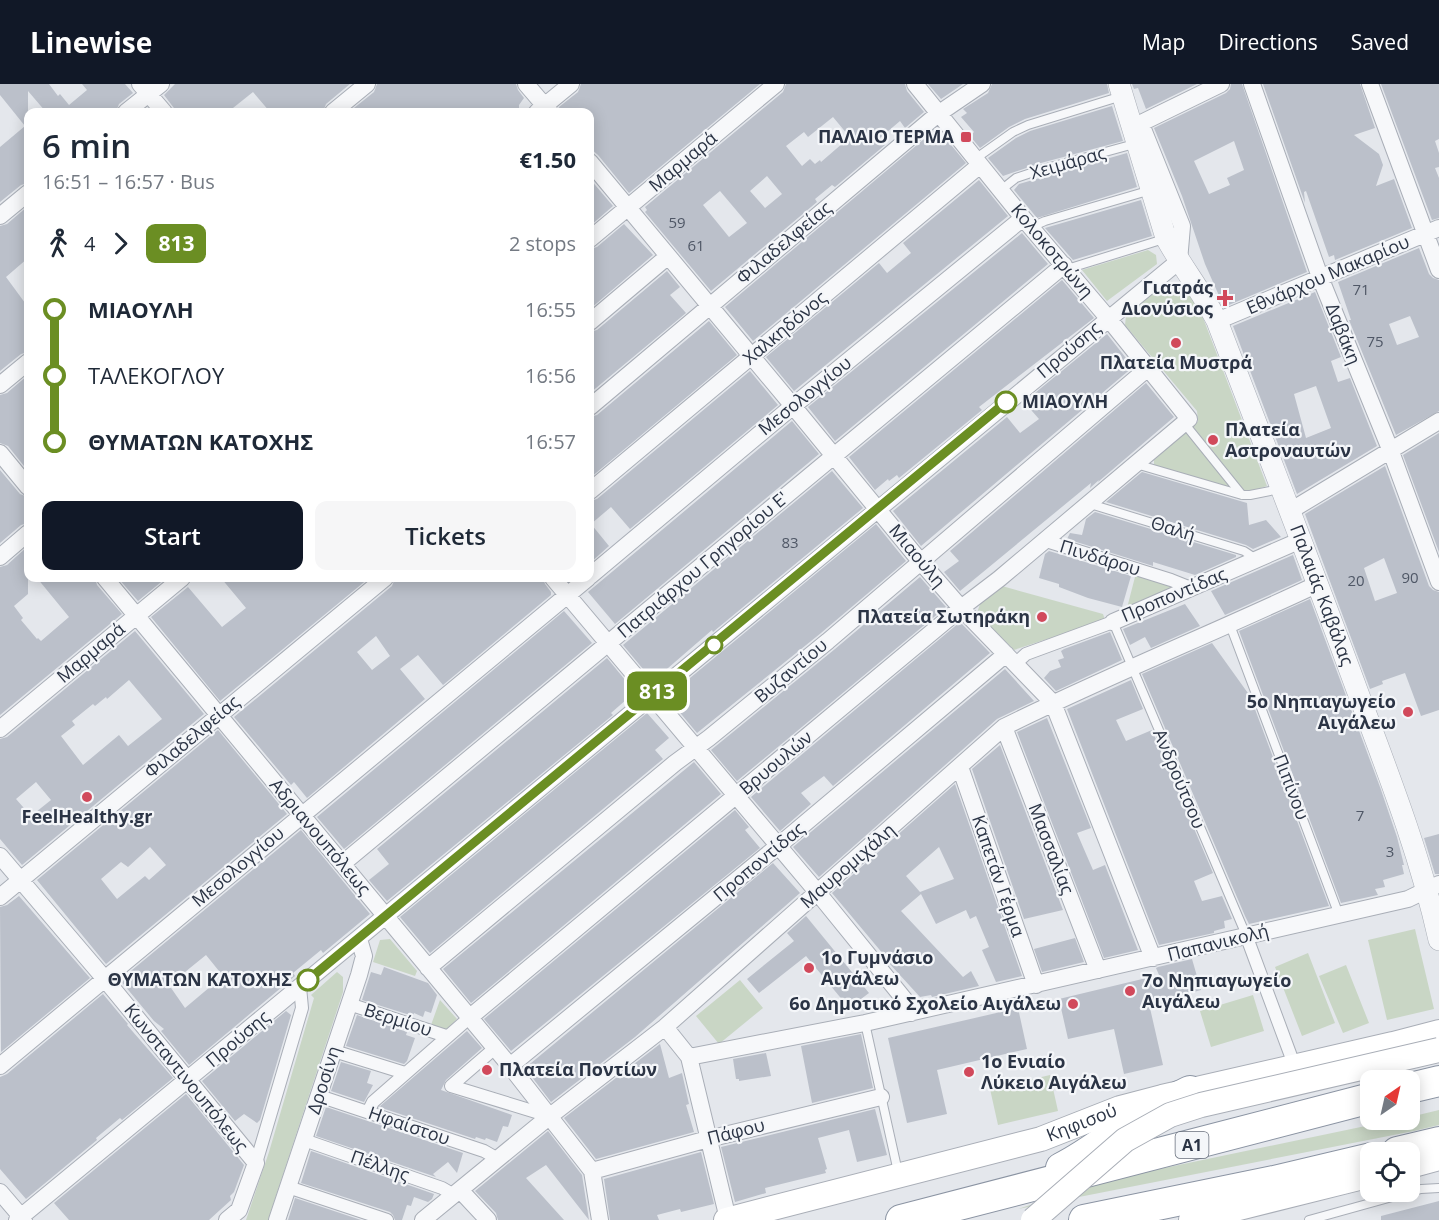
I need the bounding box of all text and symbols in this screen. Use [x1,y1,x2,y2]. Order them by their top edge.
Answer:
text: Linewise [30,23,152,61]
text: Map [1142,28,1185,56]
text: Directions [1218,28,1318,56]
text: Saved [1351,28,1409,56]
text: 6 min [42,123,131,168]
place label: ΠΑΛΑΙΟ ΤΕΡΜΑ [818,124,955,148]
street label: Μαρμαρά [643,126,721,197]
marker: ΠΑΛΑΙΟ ΤΕΡΜΑ [959,130,973,144]
street label: Χειμάρας [1027,140,1109,184]
text: €1.50 [519,144,576,174]
text: 16:51 – 16:57 · Bus [42,168,215,195]
street label: Φιλαδελφείας [731,195,836,289]
street label: Κολοκοτρώνη [1006,198,1099,303]
house number: 59 [668,212,686,232]
icon: walk [42,227,75,260]
icon: forward [104,227,137,260]
text: 813 [158,229,194,257]
street label: Εθνάρχου Μακαρίου [1242,229,1413,319]
text: 4 [84,230,95,257]
text: 2 stops [509,230,576,257]
house number: 61 [687,235,705,255]
place label: Γιατράς Διονύσιος [1121,275,1213,320]
house number: 71 [1352,279,1370,299]
street label: Χαλκηδόνος [737,285,832,369]
marker: Γιατράς Διονύσιος [1218,291,1232,305]
text: ΜΙΑΟΥΛΗ [88,294,194,324]
text: 16:55 [525,296,576,323]
street label: Δαβάκη [1321,299,1367,368]
street label: Προύσης [1031,315,1106,383]
house number: 75 [1366,331,1384,351]
marker: Πλατεία Μυστρά [1169,336,1183,350]
street label: Μεσολογγίου [753,350,856,440]
place label: Πλατεία Μυστρά [1100,350,1252,374]
text: ΤΑΛΕΚΟΓΛΟΥ [88,360,224,390]
text: 16:56 [525,362,576,389]
place label: ΜΙΑΟΥΛΗ [1022,389,1108,413]
marker: ΜΙΑΟΥΛΗ [995,391,1017,413]
place label: Πλατεία Αστροναυτών [1225,417,1351,462]
text: ΘΥΜΑΤΩΝ ΚΑΤΟΧΗΣ [88,426,313,456]
text: 16:57 [525,428,576,455]
marker: Πλατεία Αστροναυτών [1206,433,1220,447]
street label: Πατριάρχου Γρηγορίου Ε' [612,486,793,643]
button: Start [42,501,303,570]
button: Tickets [315,501,576,570]
street label: Θαλή [1148,510,1199,546]
street label: Μιαούλη [884,519,951,592]
street label: Παλαιάς Καβάλας [1285,521,1360,669]
house number: 83 [781,532,799,552]
street label: Πινδάρου [1057,533,1144,581]
street label: Προποντίδας [1117,561,1230,627]
house number: 90 [1401,567,1419,587]
house number: 20 [1347,570,1365,590]
place label: Πλατεία Σωτηράκη [857,604,1030,628]
marker: Πλατεία Σωτηράκη [1035,610,1049,624]
street label: Μαρμαρά [51,617,129,688]
street label: Βυζαντίου [749,633,832,708]
unlabelled marker [705,636,723,654]
line badge: 813 [622,672,692,710]
text: 813 [639,677,675,705]
street label: Φιλαδελφείας [139,689,244,783]
place label: 5ο Νηπιαγωγείο Αιγάλεω [1247,689,1396,734]
marker: 5ο Νηπιαγωγείο Αιγάλεω [1401,705,1415,719]
street label: Βρυουλών [734,724,817,800]
street label: Ανδρούτσου [1148,725,1212,832]
street label: Πιπίνου [1268,750,1315,823]
street label: Αδριανουπόλεως [265,773,377,900]
marker: FeelHealthy.gr [80,790,94,804]
street label: Μασσαλίας [1024,800,1080,898]
place label: FeelHealthy.gr [22,804,152,828]
house number: 7 [1356,805,1364,825]
street label: Καπετάν Γέρμα [967,812,1031,940]
street label: Προποντίδας [708,816,809,906]
street label: Μαυρομιχάλη [795,817,900,913]
street label: Μεσολογγίου [186,821,289,912]
house number: 3 [1386,841,1394,861]
street label: Παπανικολή [1165,918,1271,966]
place label: 1ο Γυμνάσιο Αιγάλεω [821,945,933,990]
marker: 1ο Γυμνάσιο Αιγάλεω [802,961,816,975]
place label: ΘΥΜΑΤΩΝ ΚΑΤΟΧΗΣ [108,967,292,991]
place label: 7ο Νηπιαγωγείο Αιγάλεω [1142,968,1291,1013]
marker: ΘΥΜΑΤΩΝ ΚΑΤΟΧΗΣ [297,969,319,991]
marker: 7ο Νηπιαγωγείο Αιγάλεω [1123,984,1137,998]
place label: 6ο Δημοτικό Σχολείο Αιγάλεω [789,991,1061,1015]
street label: Βερμίου [361,997,435,1041]
marker: 6ο Δημοτικό Σχολείο Αιγάλεω [1066,997,1080,1011]
street label: Κωνσταντινουπόλεως [119,998,254,1157]
street label: Προύσης [200,1004,275,1072]
street label: Δροσίνη [301,1043,345,1117]
place label: 1ο Ενιαίο Λύκειο Αιγάλεω [981,1049,1127,1094]
place label: Πλατεία Ποντίων [499,1057,657,1081]
marker: Πλατεία Ποντίων [480,1063,494,1077]
marker: 1ο Ενιαίο Λύκειο Αιγάλεω [962,1065,976,1079]
north arrow [1360,1070,1420,1130]
map controls [1360,1070,1420,1202]
street label: Κηφισού [1043,1097,1120,1147]
street label: Ηφαίστου [365,1100,453,1150]
street label: Πάφου [704,1112,767,1150]
road number: Α1 [1176,1132,1208,1158]
button: locate [1360,1142,1420,1202]
street label: Πέλλης [348,1144,413,1186]

